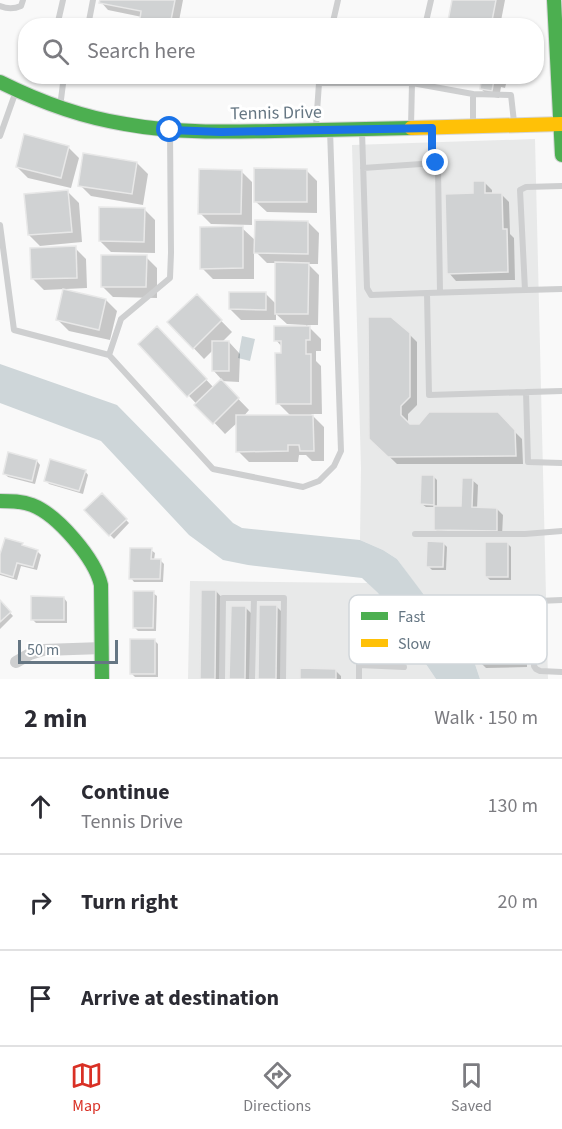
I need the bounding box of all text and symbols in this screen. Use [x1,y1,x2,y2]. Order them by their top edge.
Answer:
search box [18,18,544,84]
icon: search [39,35,72,68]
text: Search here [87,35,195,67]
street label: Tennis Drive [230,100,322,126]
route start [156,116,182,142]
route end [422,149,448,175]
legend [349,595,547,664]
text: Fast [398,606,426,628]
text: Slow [398,633,431,655]
scale bar [18,637,118,664]
text: 50 m [27,639,59,661]
text: 2 min [24,700,87,737]
text: Walk · 150 m [434,704,538,732]
text: Continue [81,776,170,808]
icon: ahead [24,790,57,823]
text: 130 m [488,792,538,820]
text: Tennis Drive [81,808,183,836]
icon: right [24,886,57,919]
text: Turn right [81,886,178,918]
text: 20 m [498,888,538,916]
icon: arrive [24,982,57,1015]
text: Arrive at destination [81,982,279,1014]
tab: Map [70,1059,103,1117]
tab: Directions [243,1059,311,1117]
tab: Saved [451,1059,492,1117]

